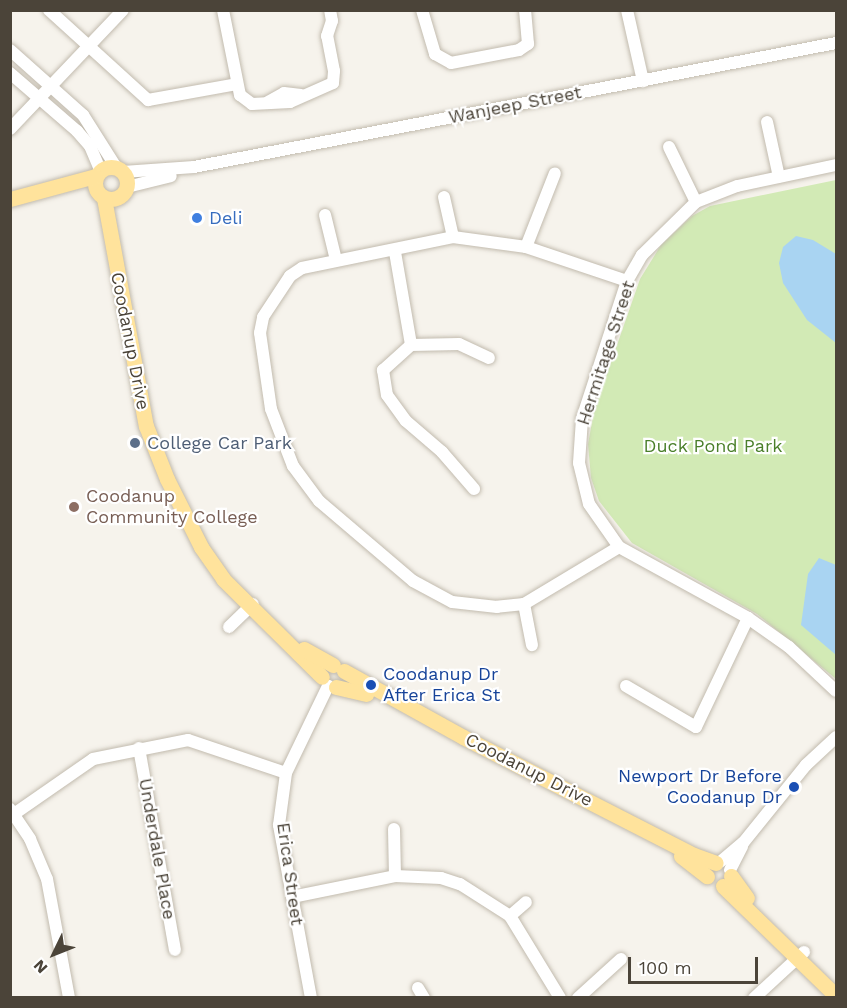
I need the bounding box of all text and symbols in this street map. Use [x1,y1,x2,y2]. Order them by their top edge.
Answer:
street label: Wanjeep Street [447,82,583,128]
place label: Deli [209,207,243,229]
marker: Deli [190,211,204,225]
street label: Coodanup Drive [106,270,154,412]
street label: Hermitage Street [572,278,640,428]
place label: College Car Park [147,432,292,454]
park label: Duck Pond Park [643,435,783,457]
marker: College Car Park [128,436,142,450]
place label: Coodanup Community College [86,486,258,528]
marker: Coodanup Community College [67,500,81,514]
place label: Coodanup Dr After Erica St [383,664,501,706]
marker: Coodanup Dr After Erica St [364,678,378,692]
street label: Coodanup Drive [462,729,596,811]
place label: Newport Dr Before Coodanup Dr [618,766,782,808]
street label: Underdale Place [134,777,180,921]
marker: Newport Dr Before Coodanup Dr [787,780,801,794]
street label: Erica Street [272,821,308,927]
north arrow [24,924,84,984]
scale bar [631,945,762,983]
text: N [29,956,51,977]
text: 100 m [639,957,692,978]

